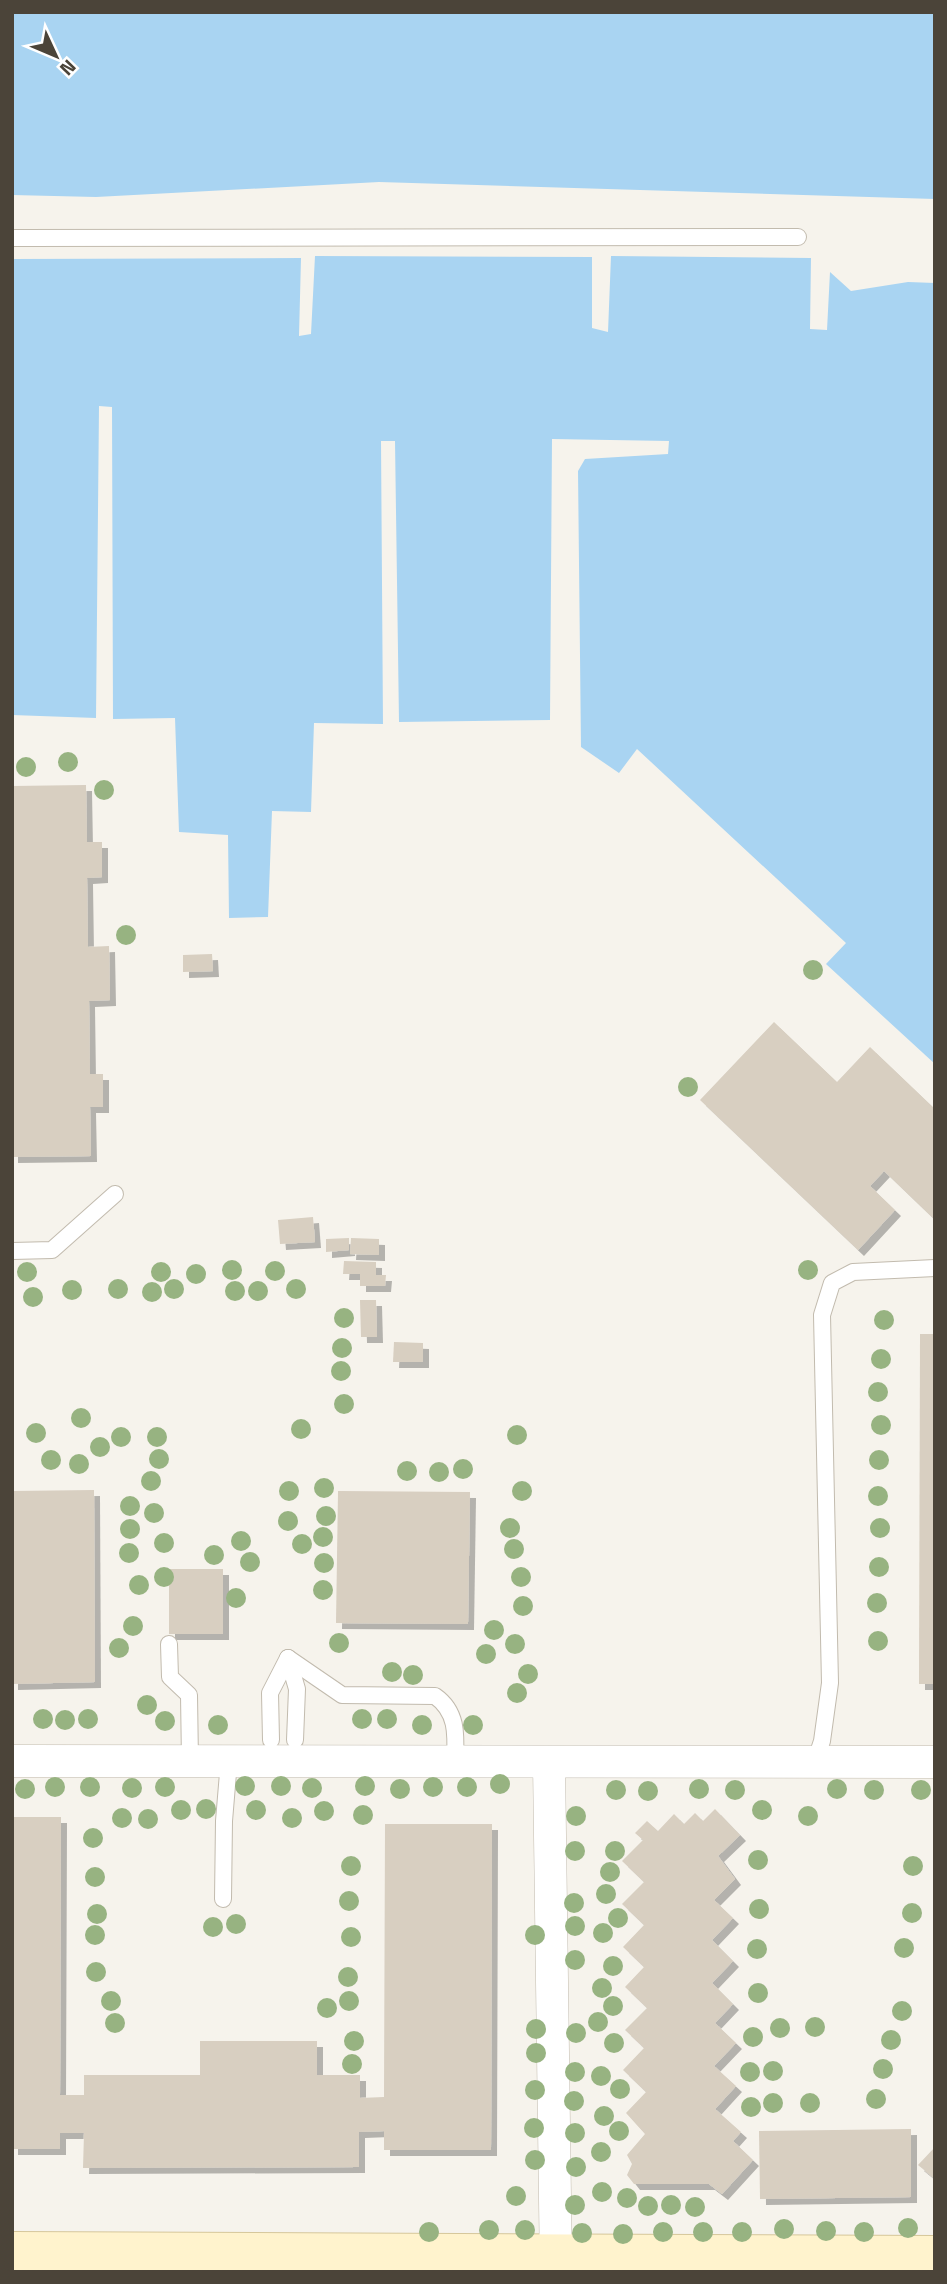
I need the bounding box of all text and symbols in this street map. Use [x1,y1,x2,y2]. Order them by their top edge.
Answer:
north arrow [21,21,91,91]
text: N [54,53,84,83]

